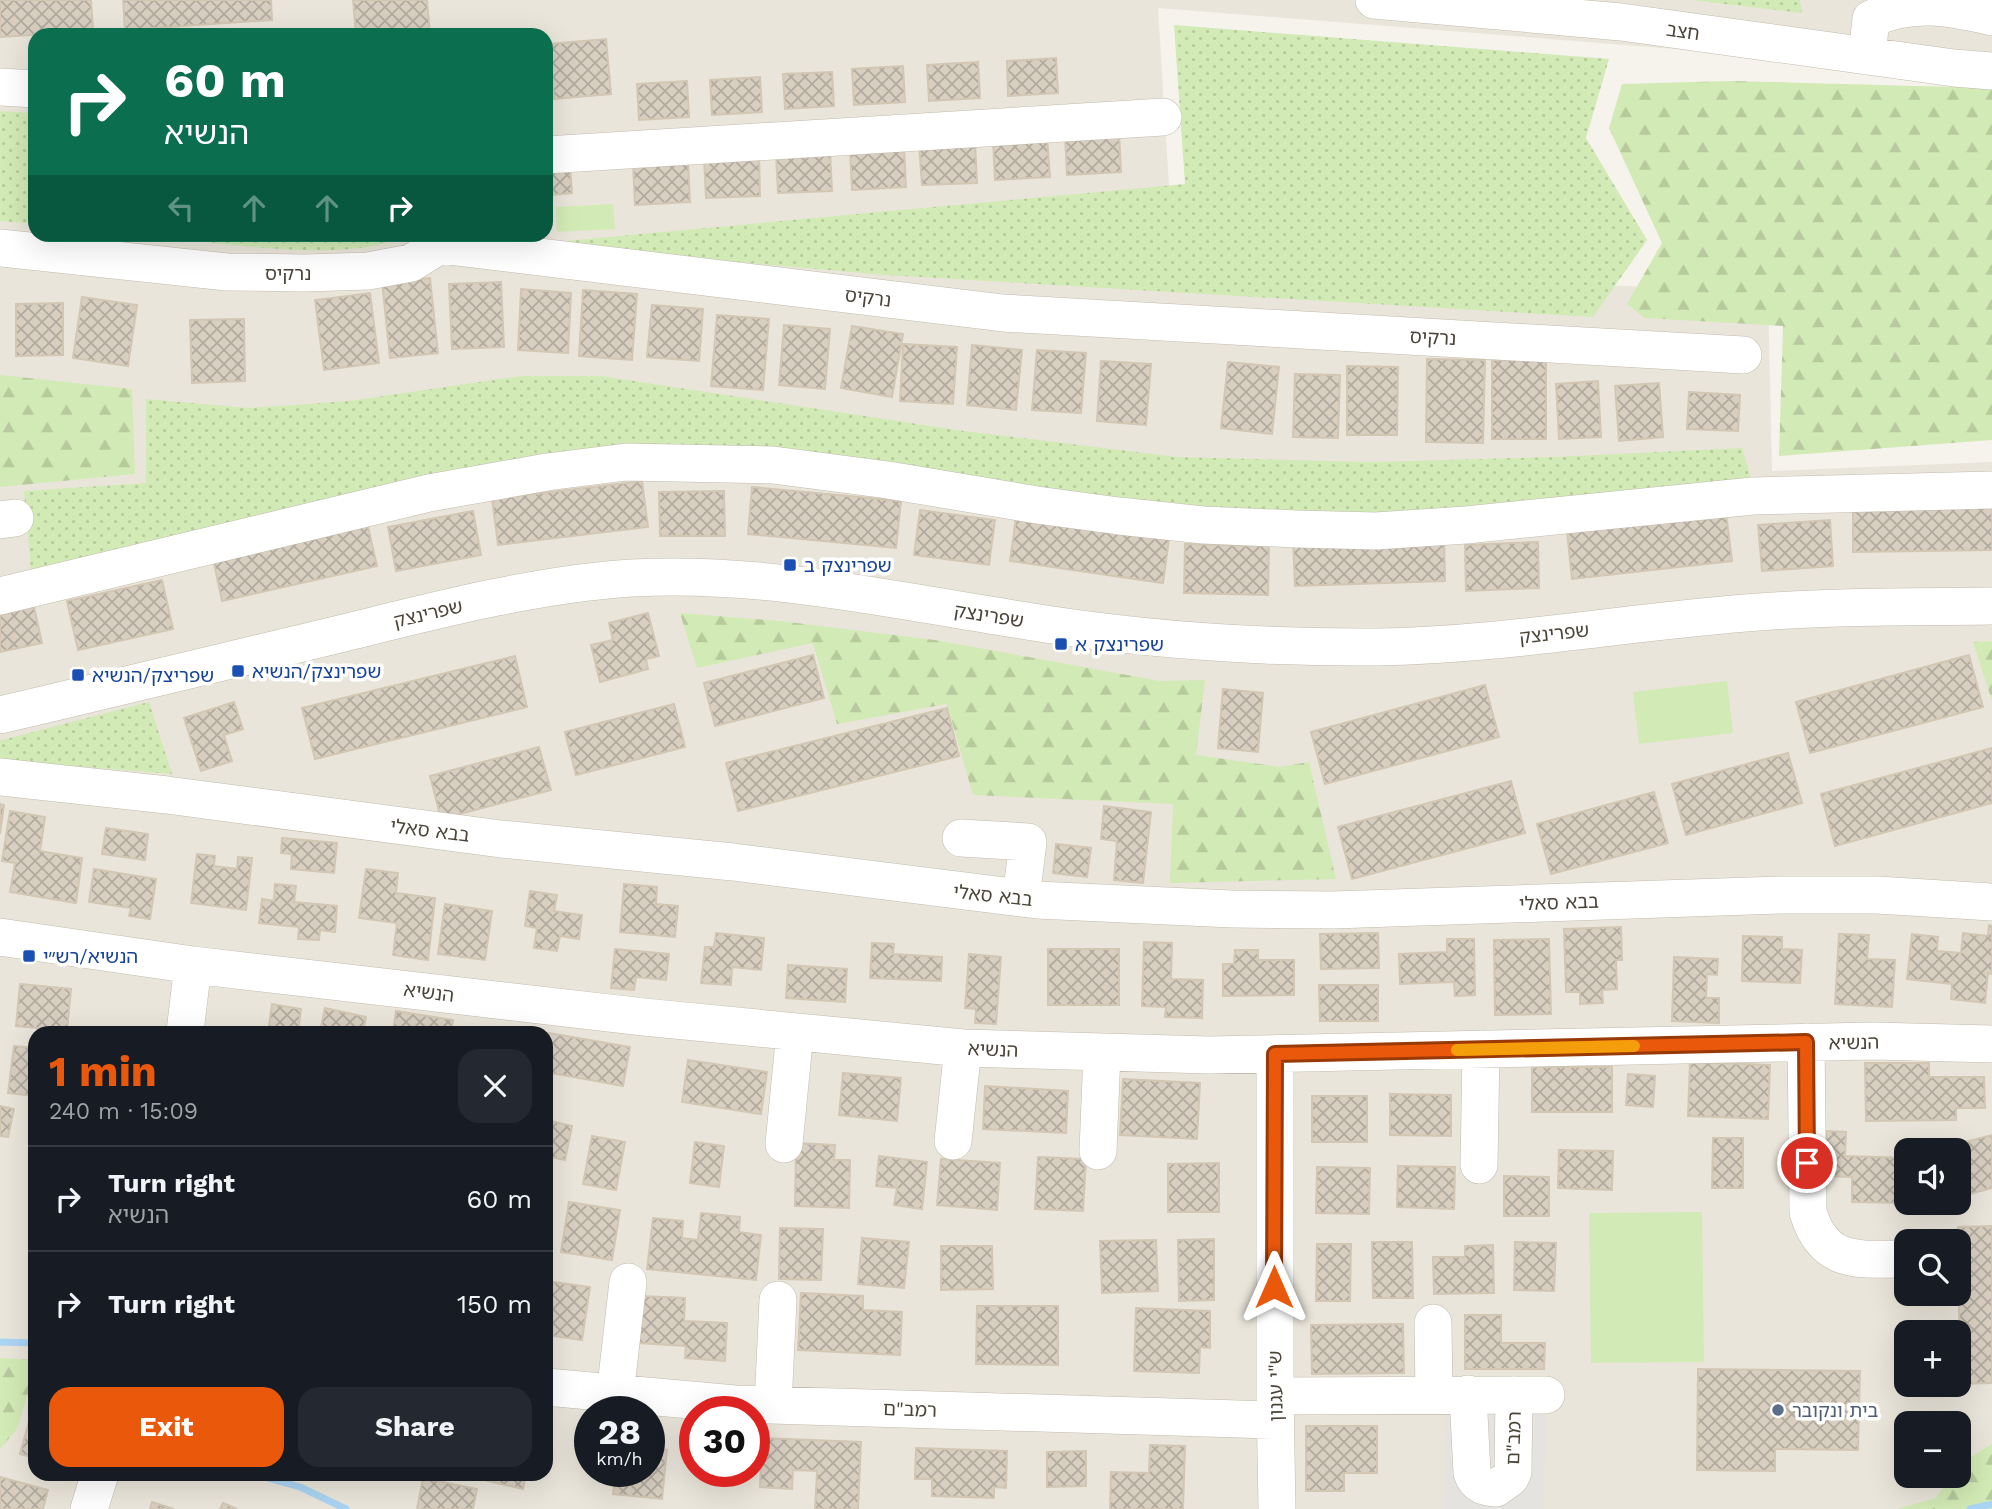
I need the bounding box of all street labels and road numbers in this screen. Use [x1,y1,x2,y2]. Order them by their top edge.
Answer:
street label: חצב [1665,18,1701,45]
street label: נרקיס [265,262,311,285]
street label: נרקיס [843,283,893,312]
street label: נרקיס [1409,325,1457,350]
street label: שפרינצק [391,594,465,633]
street label: שפרינצק [952,599,1025,632]
street label: שפרינצק [1518,618,1590,649]
street label: בבא סאלי [389,814,471,847]
street label: בבא סאלי [952,880,1034,911]
street label: בבא סאלי [1519,890,1599,915]
street label: הנשיא [402,978,455,1007]
street label: הנשיא [1829,1031,1880,1054]
street label: הנשיא [967,1037,1019,1062]
street label: ש"י עגנון [1263,1350,1288,1422]
street label: רמב"ם [883,1397,937,1422]
street label: רמב"ם [1501,1411,1526,1465]

